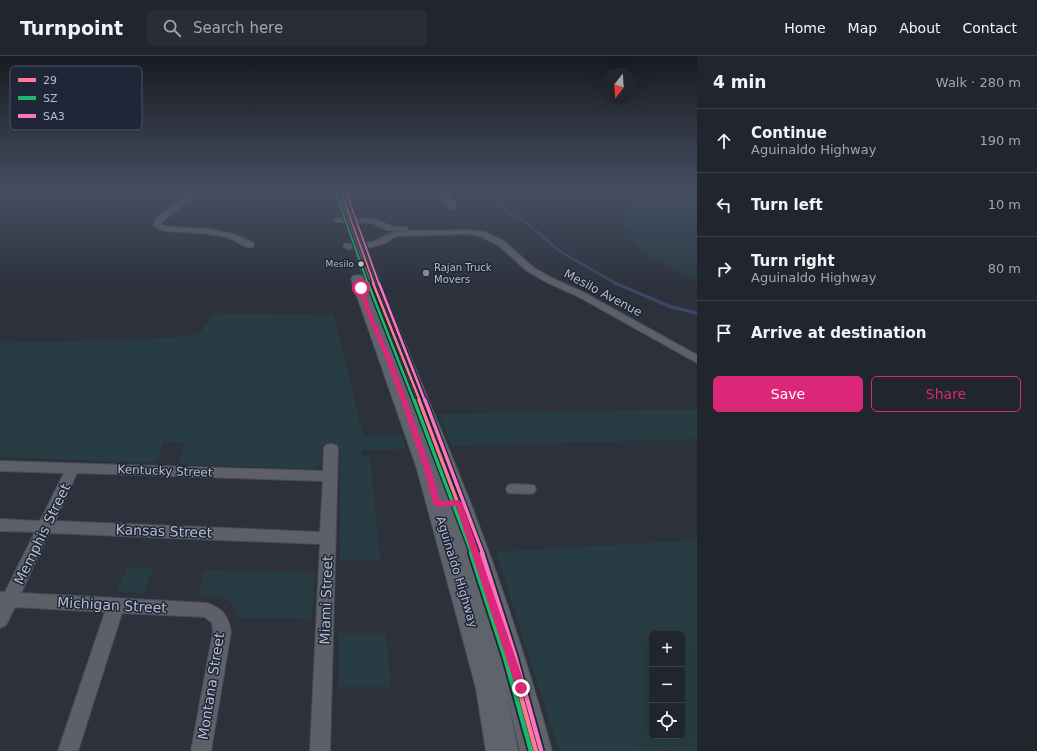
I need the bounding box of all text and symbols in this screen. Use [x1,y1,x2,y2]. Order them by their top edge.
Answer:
search box [147,10,427,46]
text: Turnpoint [20,17,123,39]
icon: search [161,17,183,39]
text: Search here [193,19,283,37]
text: Home [784,20,826,36]
text: Map [848,20,877,36]
text: About [899,20,941,36]
text: Contact [963,20,1017,36]
legend [10,66,142,130]
north arrow [601,68,637,104]
text: 4 min [713,72,766,92]
text: 29 [43,74,57,87]
text: Walk · 280 m [936,75,1021,90]
text: SZ [43,92,58,105]
text: SA3 [43,110,65,123]
text: Continue [751,124,827,142]
icon: ahead [713,130,735,152]
text: 190 m [979,133,1021,148]
text: Aguinaldo Highway [751,142,876,157]
icon: left [713,194,735,216]
text: Turn left [751,196,823,214]
text: 10 m [988,197,1021,212]
text: Turn right [751,252,835,270]
icon: right [713,258,735,280]
place label: Mesilo [326,259,354,269]
marker: Mesilo [356,259,366,269]
text: 80 m [988,261,1021,276]
place label: Rajan Truck Movers [434,262,492,285]
street label: Mesilo Avenue [562,267,644,319]
marker: Rajan Truck Movers [421,268,431,278]
text: Aguinaldo Highway [751,270,876,285]
route start [352,279,370,297]
icon: arrive [713,322,735,344]
text: Arrive at destination [751,324,926,342]
button: Save [713,376,863,412]
button: Share [871,376,1021,412]
street label: Kentucky Street [117,462,213,480]
street label: Memphis Street [11,480,74,587]
street label: Aguinaldo Highway [433,515,481,629]
street label: Kansas Street [115,521,213,541]
street label: Miami Street [316,555,336,645]
street label: Michigan Street [57,594,168,616]
street label: Montana Street [195,631,227,741]
map controls [649,631,685,739]
button: + [649,631,685,667]
button: − [649,667,685,703]
route end [512,679,530,697]
button: locate [649,703,685,739]

